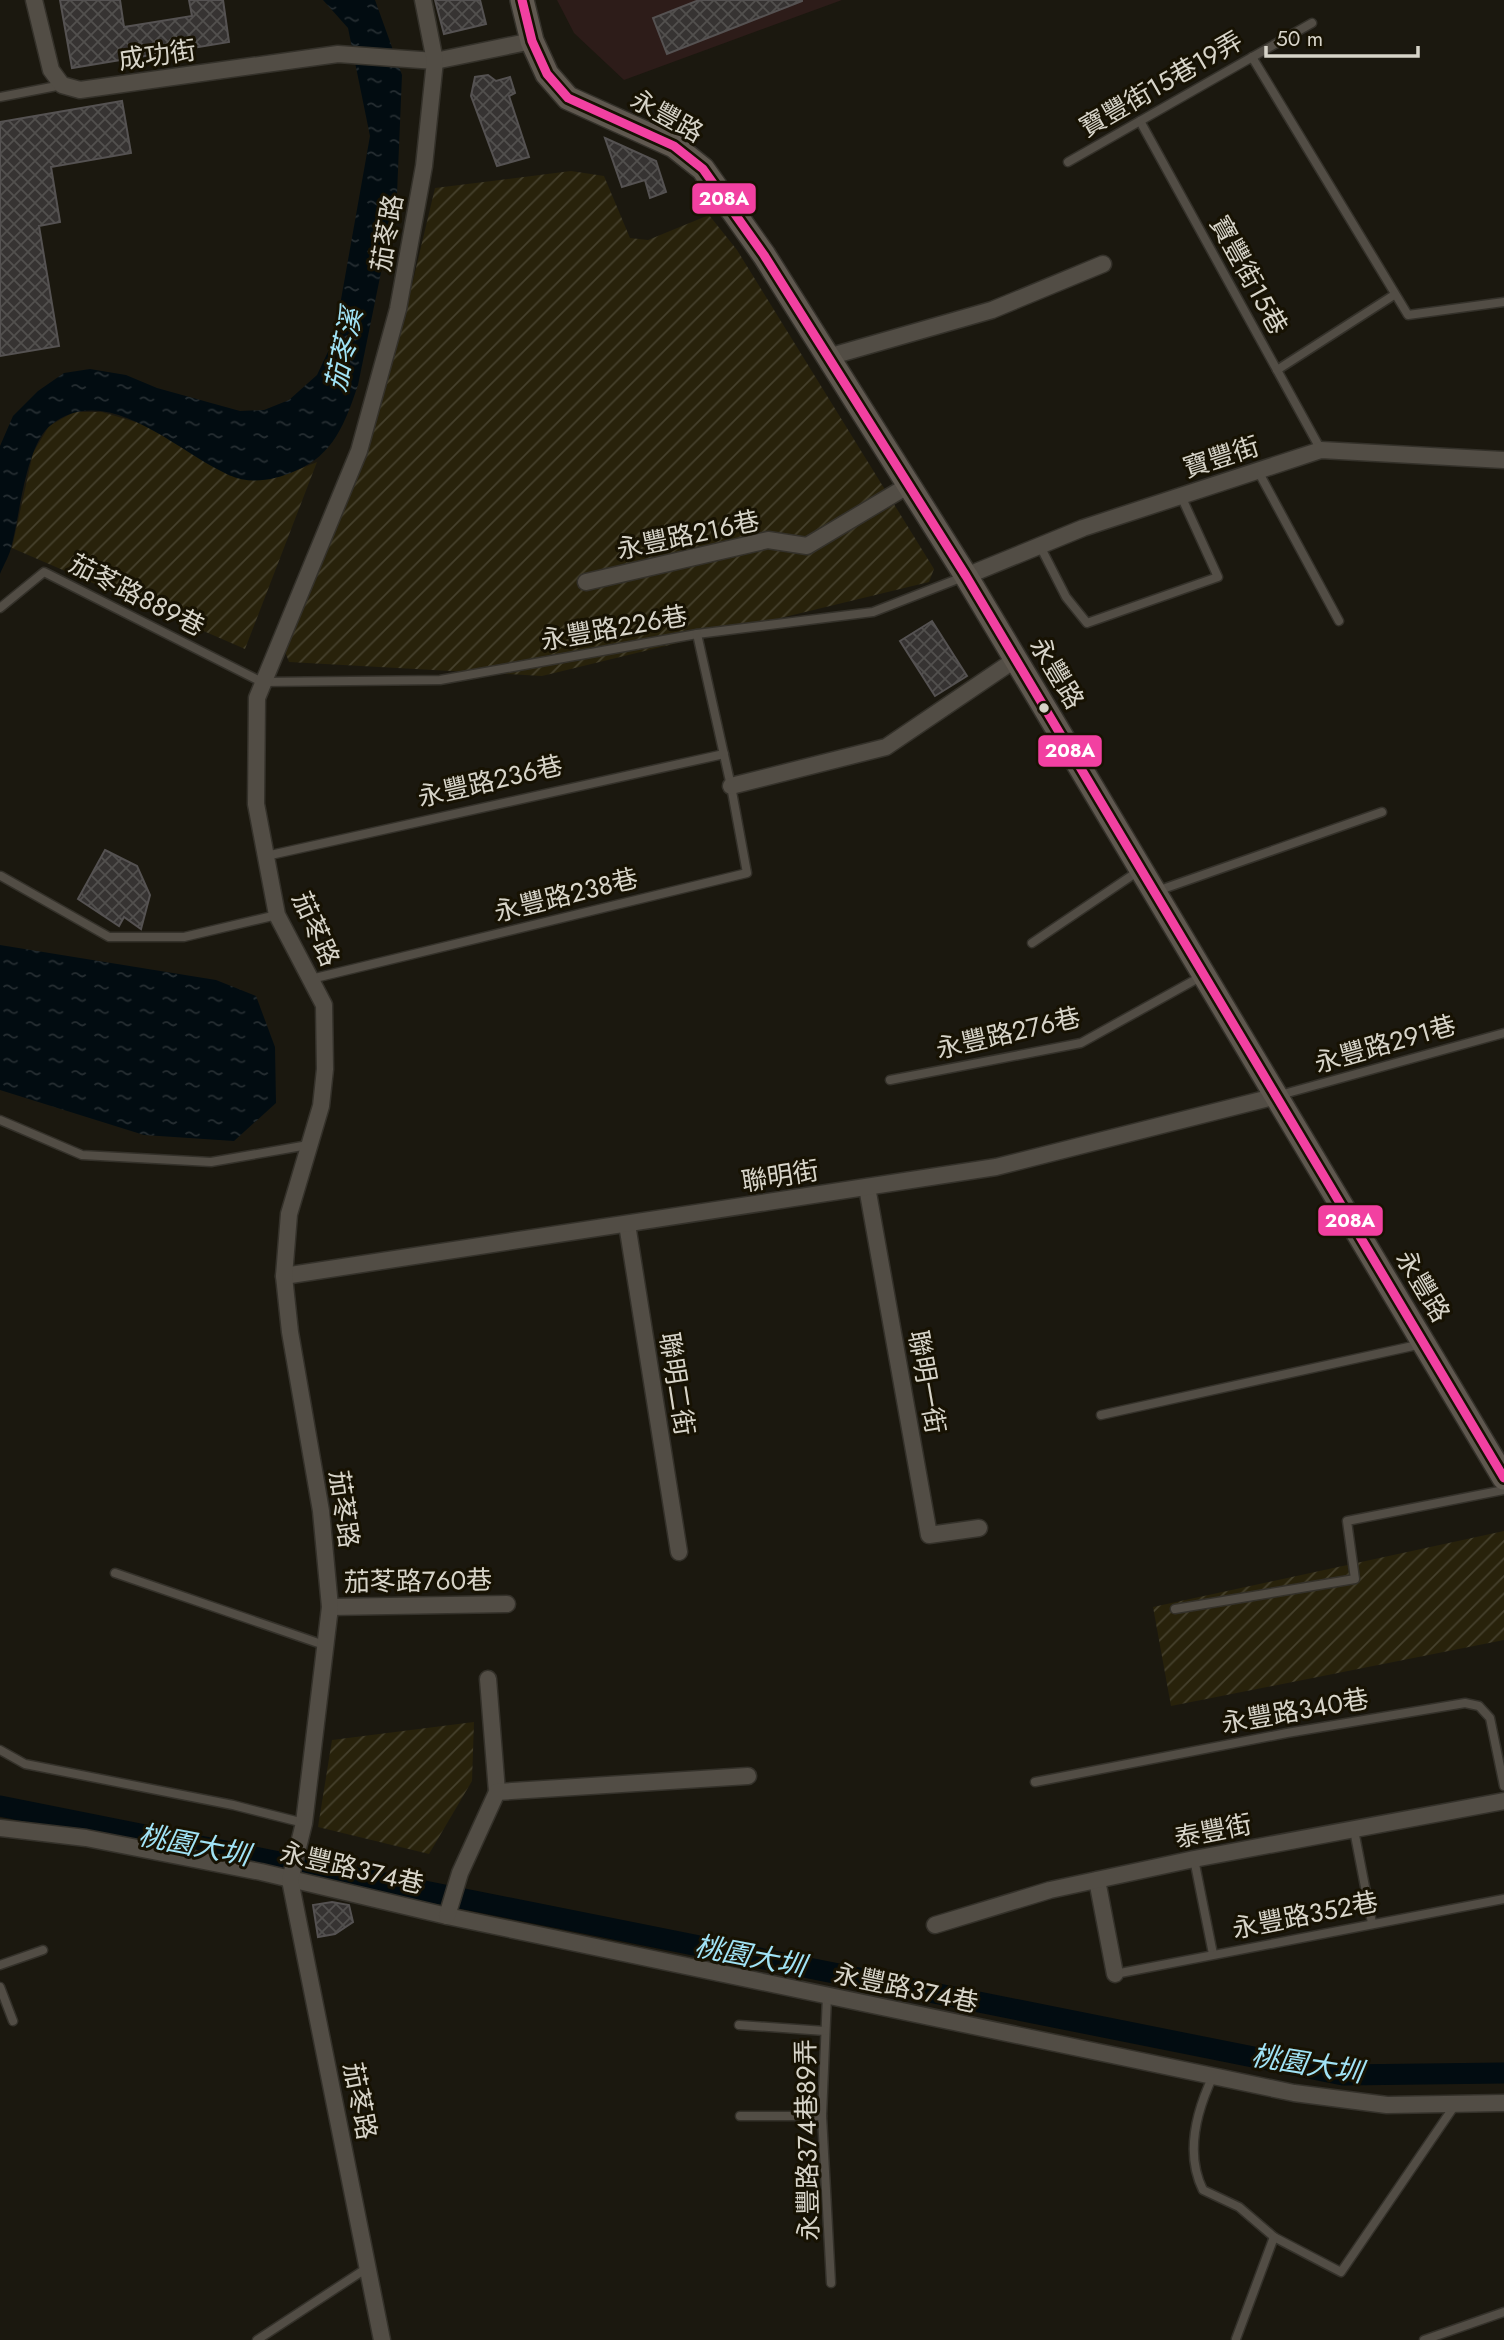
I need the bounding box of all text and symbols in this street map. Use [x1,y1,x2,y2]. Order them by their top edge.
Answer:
scale bar [1266,14,1418,58]
street label: 寶豐街15巷19弄 [1072,22,1250,146]
text: 50 m [1276,24,1323,54]
street label: 成功街 [116,31,198,79]
street label: 永豐路 [624,80,710,152]
line badge: 208A [691,182,757,215]
text: 208A [699,185,749,212]
street label: 茄苳路 [362,191,412,275]
street label: 寶豐街15巷 [1201,209,1297,341]
water label: 茄苳溪 [315,301,374,395]
street label: 寶豐街 [1178,427,1264,487]
street label: 永豐路216巷 [613,501,763,569]
street label: 茄苳路889巷 [63,545,211,645]
street label: 永豐路226巷 [538,596,690,660]
street label: 永豐路 [1021,630,1093,716]
unlabelled marker [1037,701,1051,715]
line badge: 208A [1037,734,1103,768]
text: 208A [1045,737,1095,764]
street label: 永豐路236巷 [414,746,566,816]
street label: 永豐路238巷 [490,859,642,931]
street label: 茄苳路 [283,886,349,972]
street label: 永豐路276巷 [932,998,1084,1068]
street label: 永豐路291巷 [1310,1006,1460,1082]
street label: 聯明街 [739,1151,821,1201]
line badge: 208A [1317,1204,1384,1237]
text: 208A [1325,1207,1375,1234]
street label: 永豐路 [1387,1243,1459,1329]
street label: 聯明一街 [899,1327,955,1437]
street label: 聯明二街 [650,1330,704,1438]
street label: 茄苳路 [320,1468,368,1550]
street label: 茄苳路760巷 [344,1561,492,1601]
street label: 永豐路340巷 [1218,1679,1372,1743]
street label: 泰豐街 [1171,1805,1255,1857]
water label: 桃園大圳 [135,1814,257,1877]
street label: 永豐路374巷 [276,1833,428,1903]
street label: 永豐路352巷 [1229,1882,1381,1948]
water label: 桃園大圳 [691,1925,813,1988]
street label: 永豐路374巷 [830,1954,982,2022]
water label: 桃園大圳 [1248,2035,1369,2094]
street label: 永豐路374巷89弄 [786,2039,828,2241]
street label: 茄苳路 [334,2059,386,2143]

